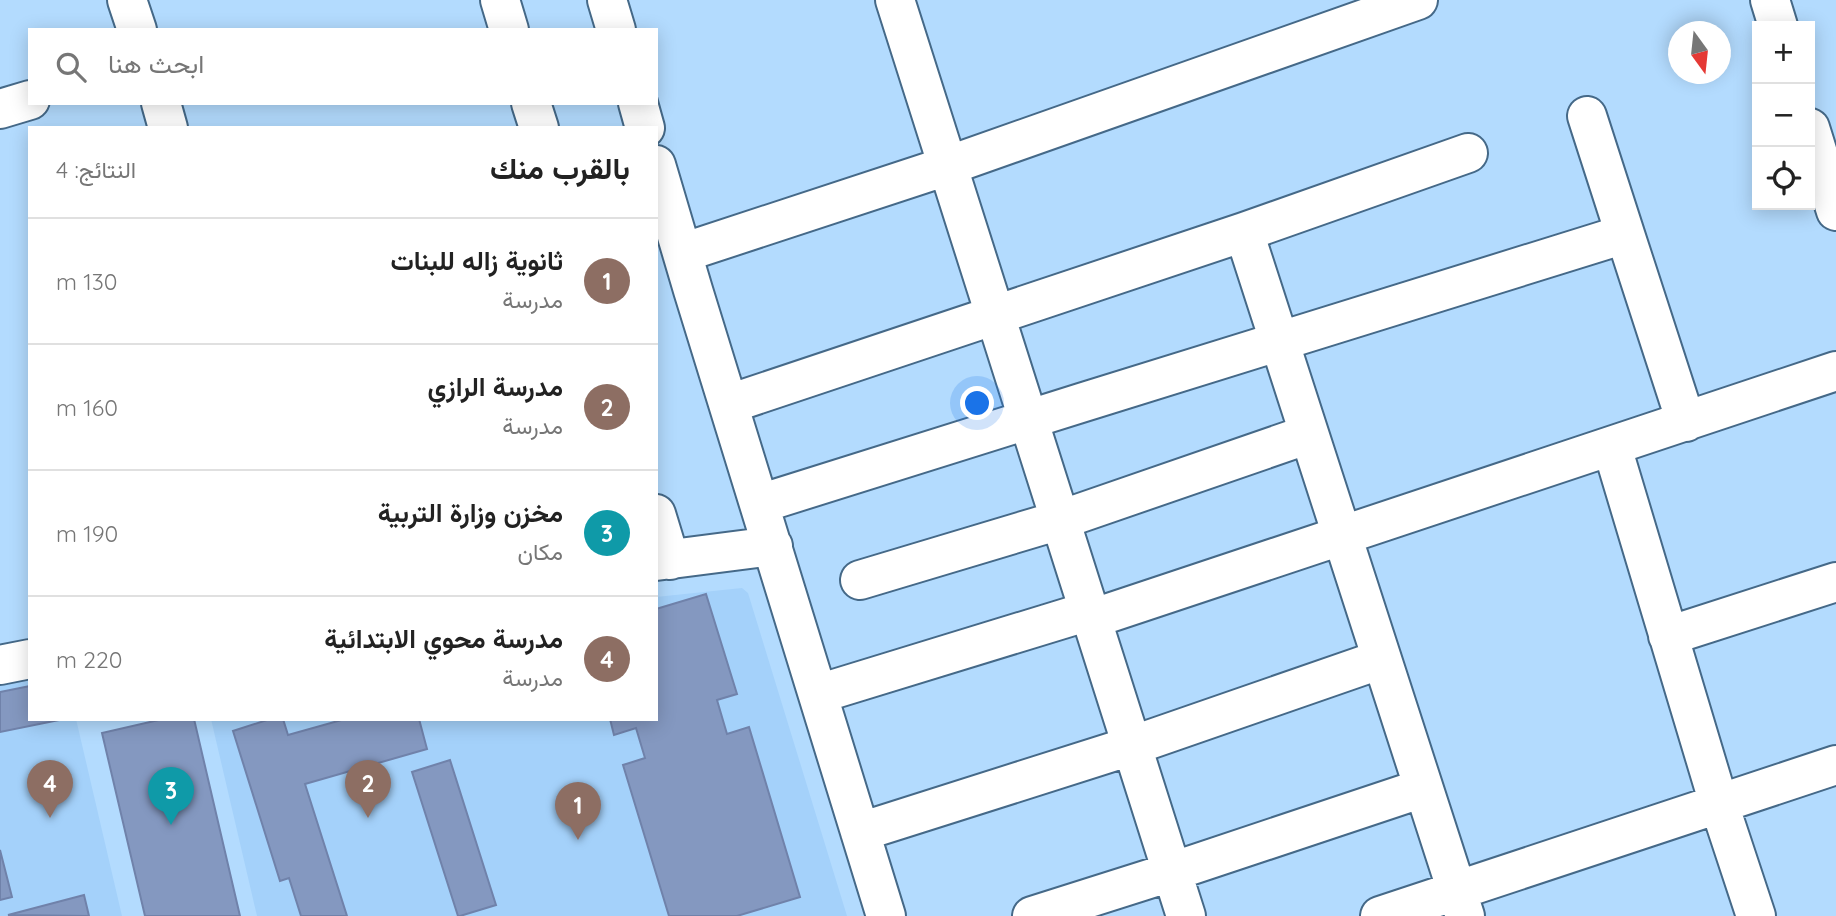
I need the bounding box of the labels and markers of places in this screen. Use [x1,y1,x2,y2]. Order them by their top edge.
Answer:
pin: 4 [27,760,73,818]
pin: 2 [345,760,391,818]
pin: 3 [148,767,194,825]
pin: 1 [555,782,601,840]

